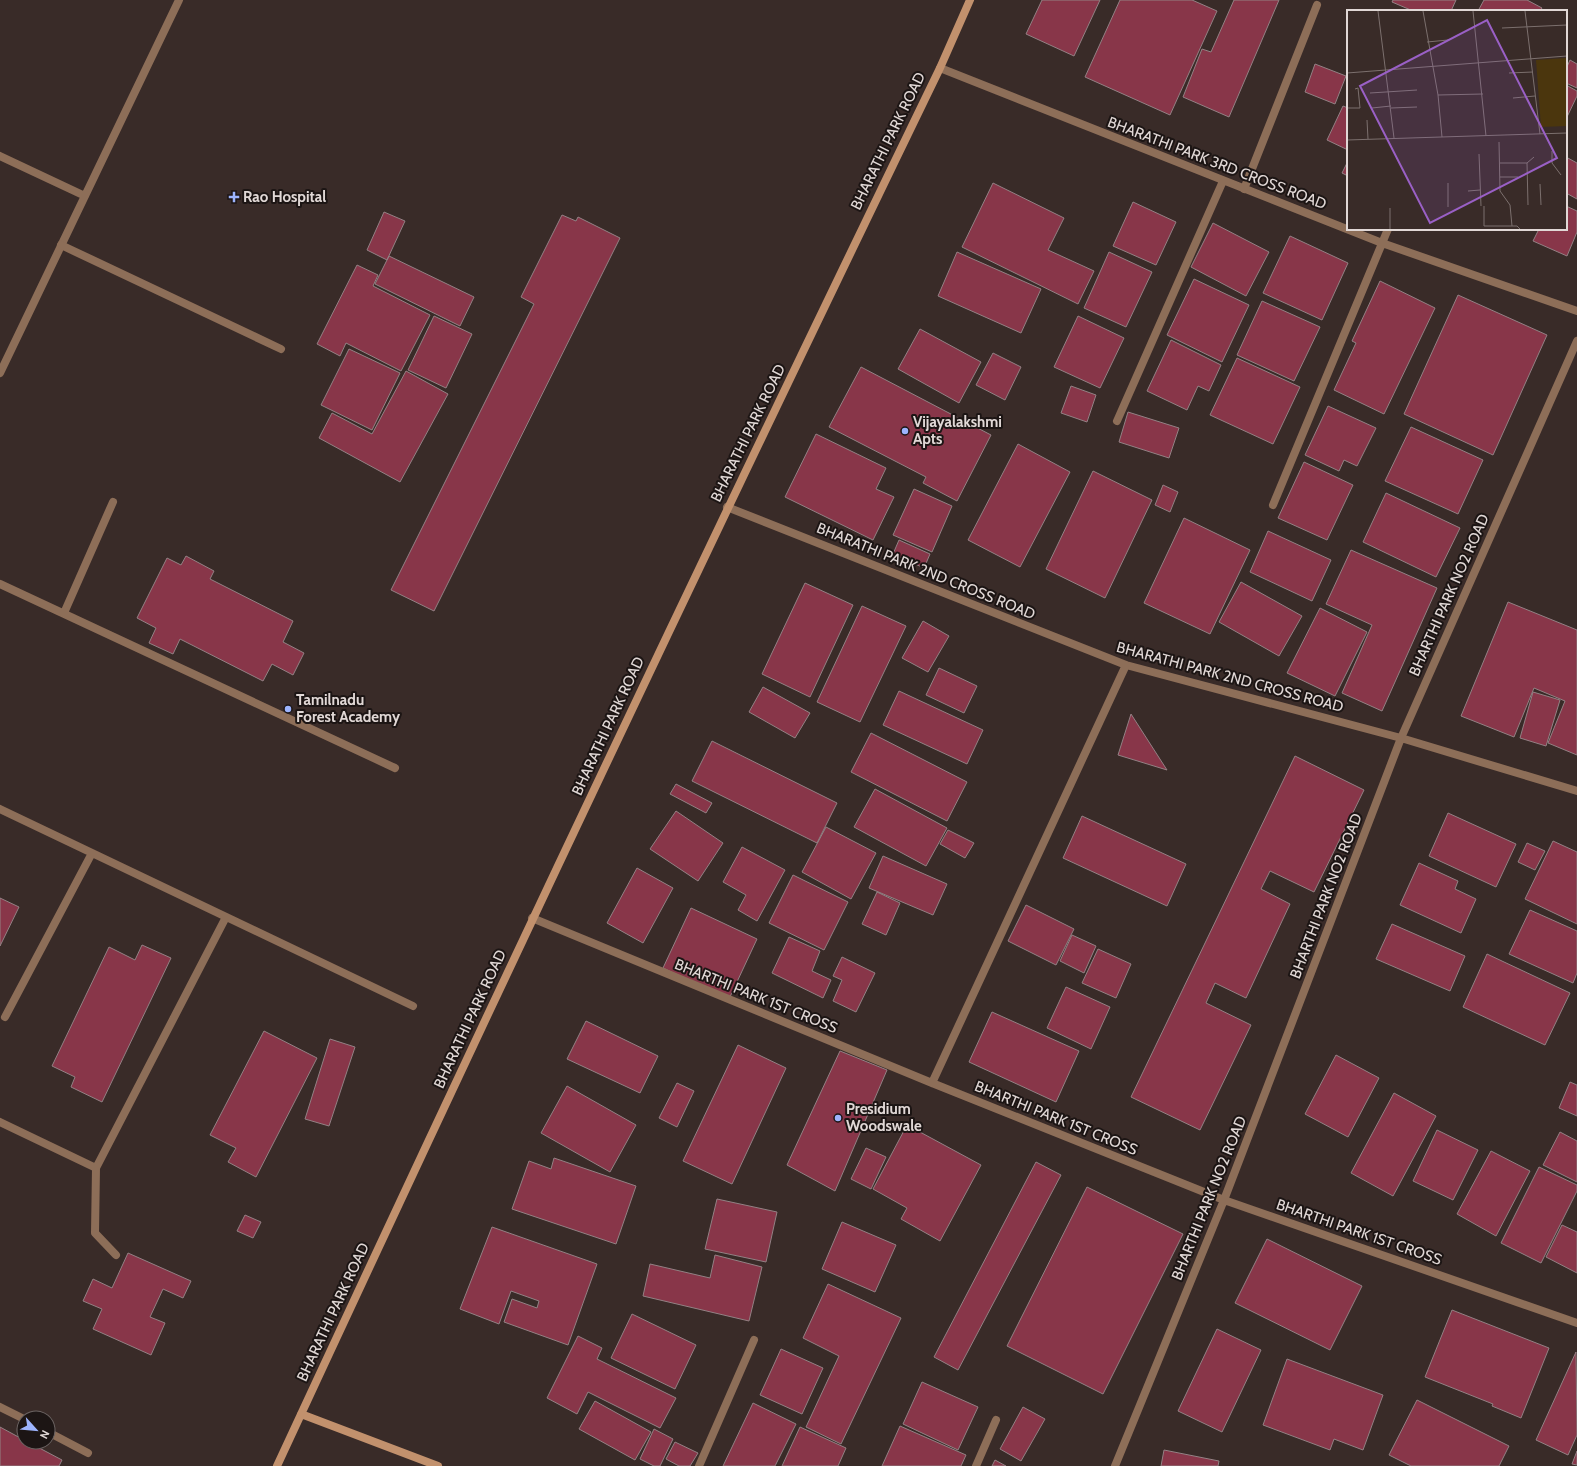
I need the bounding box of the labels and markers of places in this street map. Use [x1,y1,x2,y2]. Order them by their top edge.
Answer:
place label: Rao Hospital [243,188,326,206]
marker: Rao Hospital [228,191,240,203]
place label: Vijayalakshmi Apts [913,413,1002,448]
marker: Vijayalakshmi Apts [900,426,910,436]
place label: Tamilnadu Forest Academy [296,691,401,726]
marker: Tamilnadu Forest Academy [283,704,293,714]
place label: Presidium Woodswale [846,1100,922,1135]
marker: Presidium Woodswale [833,1113,843,1123]

